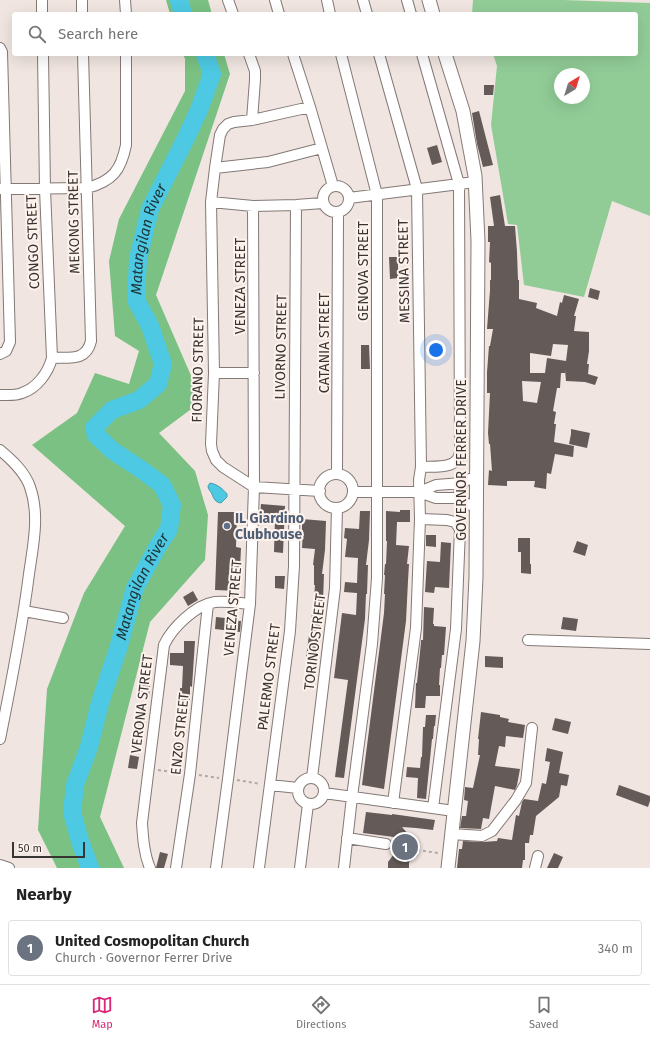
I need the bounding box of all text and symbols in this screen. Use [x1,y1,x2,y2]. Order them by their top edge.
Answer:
search box [12,12,638,56]
icon: search [26,23,48,45]
text: Search here [58,25,138,43]
north arrow [554,68,590,104]
street label: MEKONG STREET [65,169,83,274]
water label: Matangilan River [127,179,171,295]
street label: CONGO STREET [23,194,43,289]
street label: MESSINA STREET [395,218,413,323]
street label: GENOVA STREET [355,220,372,321]
street label: VENEZA STREET [232,237,249,334]
street label: CATANIA STREET [316,292,333,393]
street label: LIVORNO STREET [272,294,290,400]
street label: FIORANO STREET [189,316,207,423]
your location [426,340,446,360]
street label: GOVERNOR FERRER DRIVE [453,379,470,541]
place label: IL Giardino Clubhouse [235,510,304,543]
marker: IL Giardino Clubhouse [222,521,232,531]
water label: Matangilan River [112,529,173,642]
street label: VENEZA STREET [220,558,246,657]
street label: TORINO STREET [301,592,329,691]
street label: PALERMO STREET [254,622,284,731]
street label: VERONA STREET [127,653,157,755]
street label: ENZO STREET [167,691,193,776]
pin: 1 [392,832,418,862]
scale bar [12,840,85,859]
text: 50 m [18,842,42,855]
text: Nearby [16,884,71,905]
text: United Cosmopolitan Church [55,932,249,950]
text: 1 [27,941,33,956]
text: 340 m [598,941,633,956]
text: Church · Governor Ferrer Drive [55,950,232,965]
tab: Map [91,994,113,1031]
tab: Directions [296,994,346,1031]
tab: Saved [529,994,559,1031]

